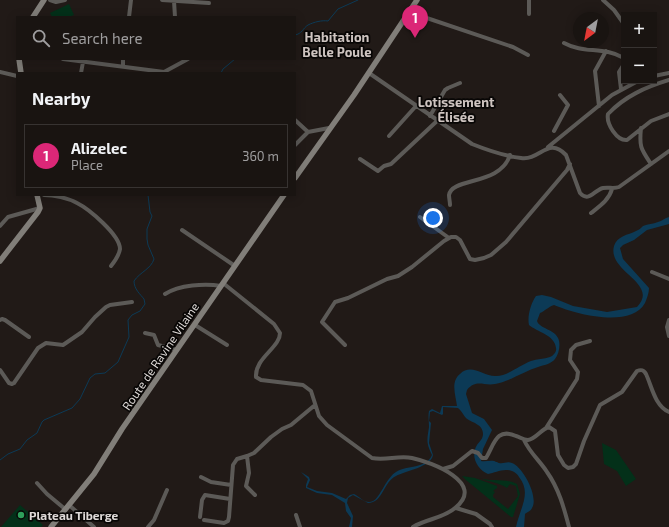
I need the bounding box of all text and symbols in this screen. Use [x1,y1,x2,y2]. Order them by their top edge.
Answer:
pin: 1 [402,5,428,38]
north arrow [573,12,609,48]
map controls [621,12,657,84]
button: + [621,12,657,48]
search box [16,16,296,60]
icon: search [30,27,52,49]
text: Search here [62,29,143,47]
district label: Habitation Belle Poule [302,29,372,60]
button: − [621,48,657,84]
text: Nearby [32,88,90,108]
district label: Lotissement Élisée [418,94,495,125]
text: Alizelec [71,139,127,157]
text: 1 [43,148,49,164]
text: 360 m [242,148,279,164]
text: Place [71,157,103,173]
your location [423,208,443,228]
street label: Route de Ravine Vilaine [119,300,201,412]
place label: Plateau Tiberge [29,508,119,522]
marker: Plateau Tiberge [16,510,26,520]

